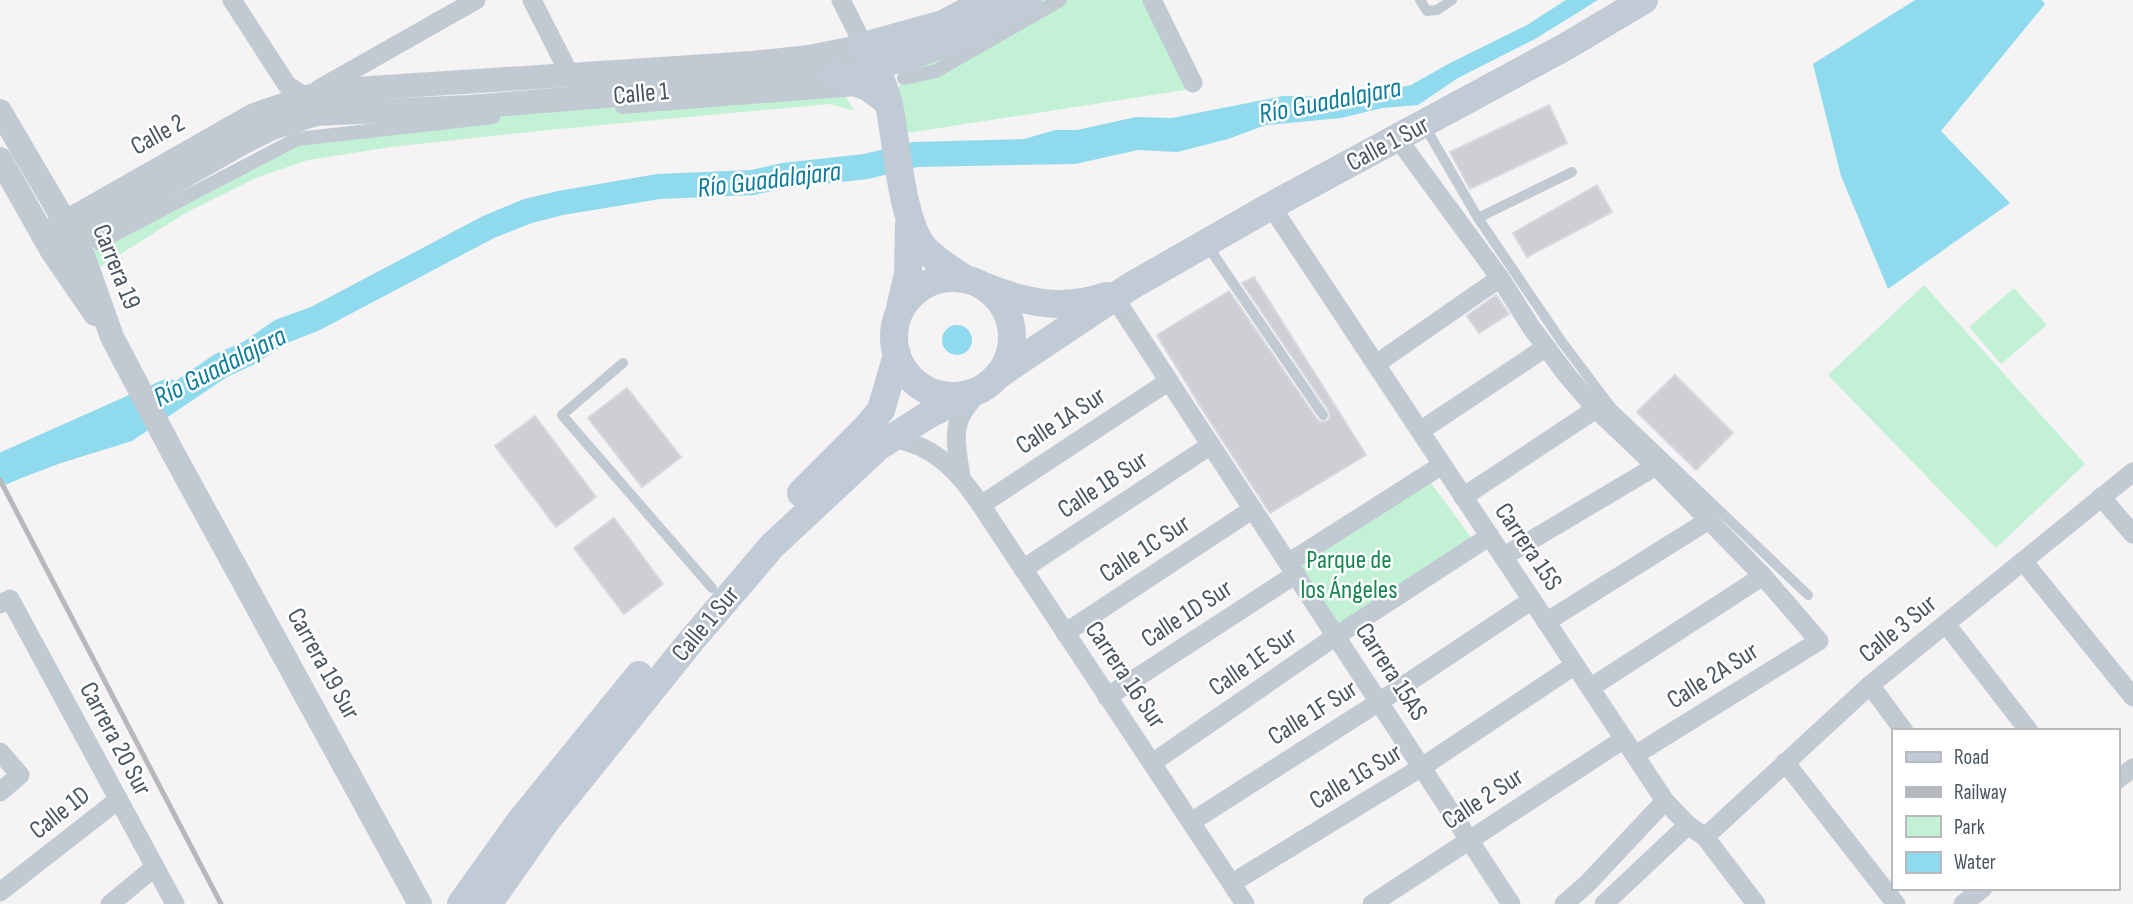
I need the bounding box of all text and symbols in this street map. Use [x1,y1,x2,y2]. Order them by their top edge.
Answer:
water label: Río Guadalajara [1256,71,1405,131]
street label: Calle 1 [612,76,670,112]
street label: Calle 2 [125,108,191,162]
street label: Calle 1 Sur [1341,109,1435,179]
water label: Río Guadalajara [695,155,843,205]
street label: Carrera 19 [85,220,147,314]
water label: Río Guadalajara [148,319,292,414]
street label: Calle 1A Sur [1010,380,1112,461]
street label: Calle 1B Sur [1052,444,1154,525]
street label: Carrera 15S [1487,497,1569,597]
street label: Calle 1C Sur [1094,508,1197,590]
park label: Parque de los Ángeles [1300,545,1398,606]
street label: Calle 1D Sur [1136,573,1239,655]
street label: Calle 1 Sur [665,579,747,668]
street label: Calle 3 Sur [1853,588,1943,670]
street label: Carrera 19 Sur [280,603,367,726]
street label: Carrera 16 Sur [1078,616,1172,735]
street label: Carrera 15AS [1348,617,1434,727]
street label: Calle 1E Sur [1203,620,1303,703]
street label: Calle 2A Sur [1662,636,1765,716]
street label: Calle 1F Sur [1263,673,1364,753]
street label: Carrera 20 Sur [72,677,158,802]
legend [1892,729,2119,890]
street label: Calle 1G Sur [1304,737,1408,817]
text: Road [1954,745,1989,770]
street label: Calle 2 Sur [1437,761,1530,837]
street label: Calle 1D [23,780,97,846]
text: Railway [1954,780,2007,805]
text: Park [1954,815,1985,840]
text: Water [1954,850,1996,875]

